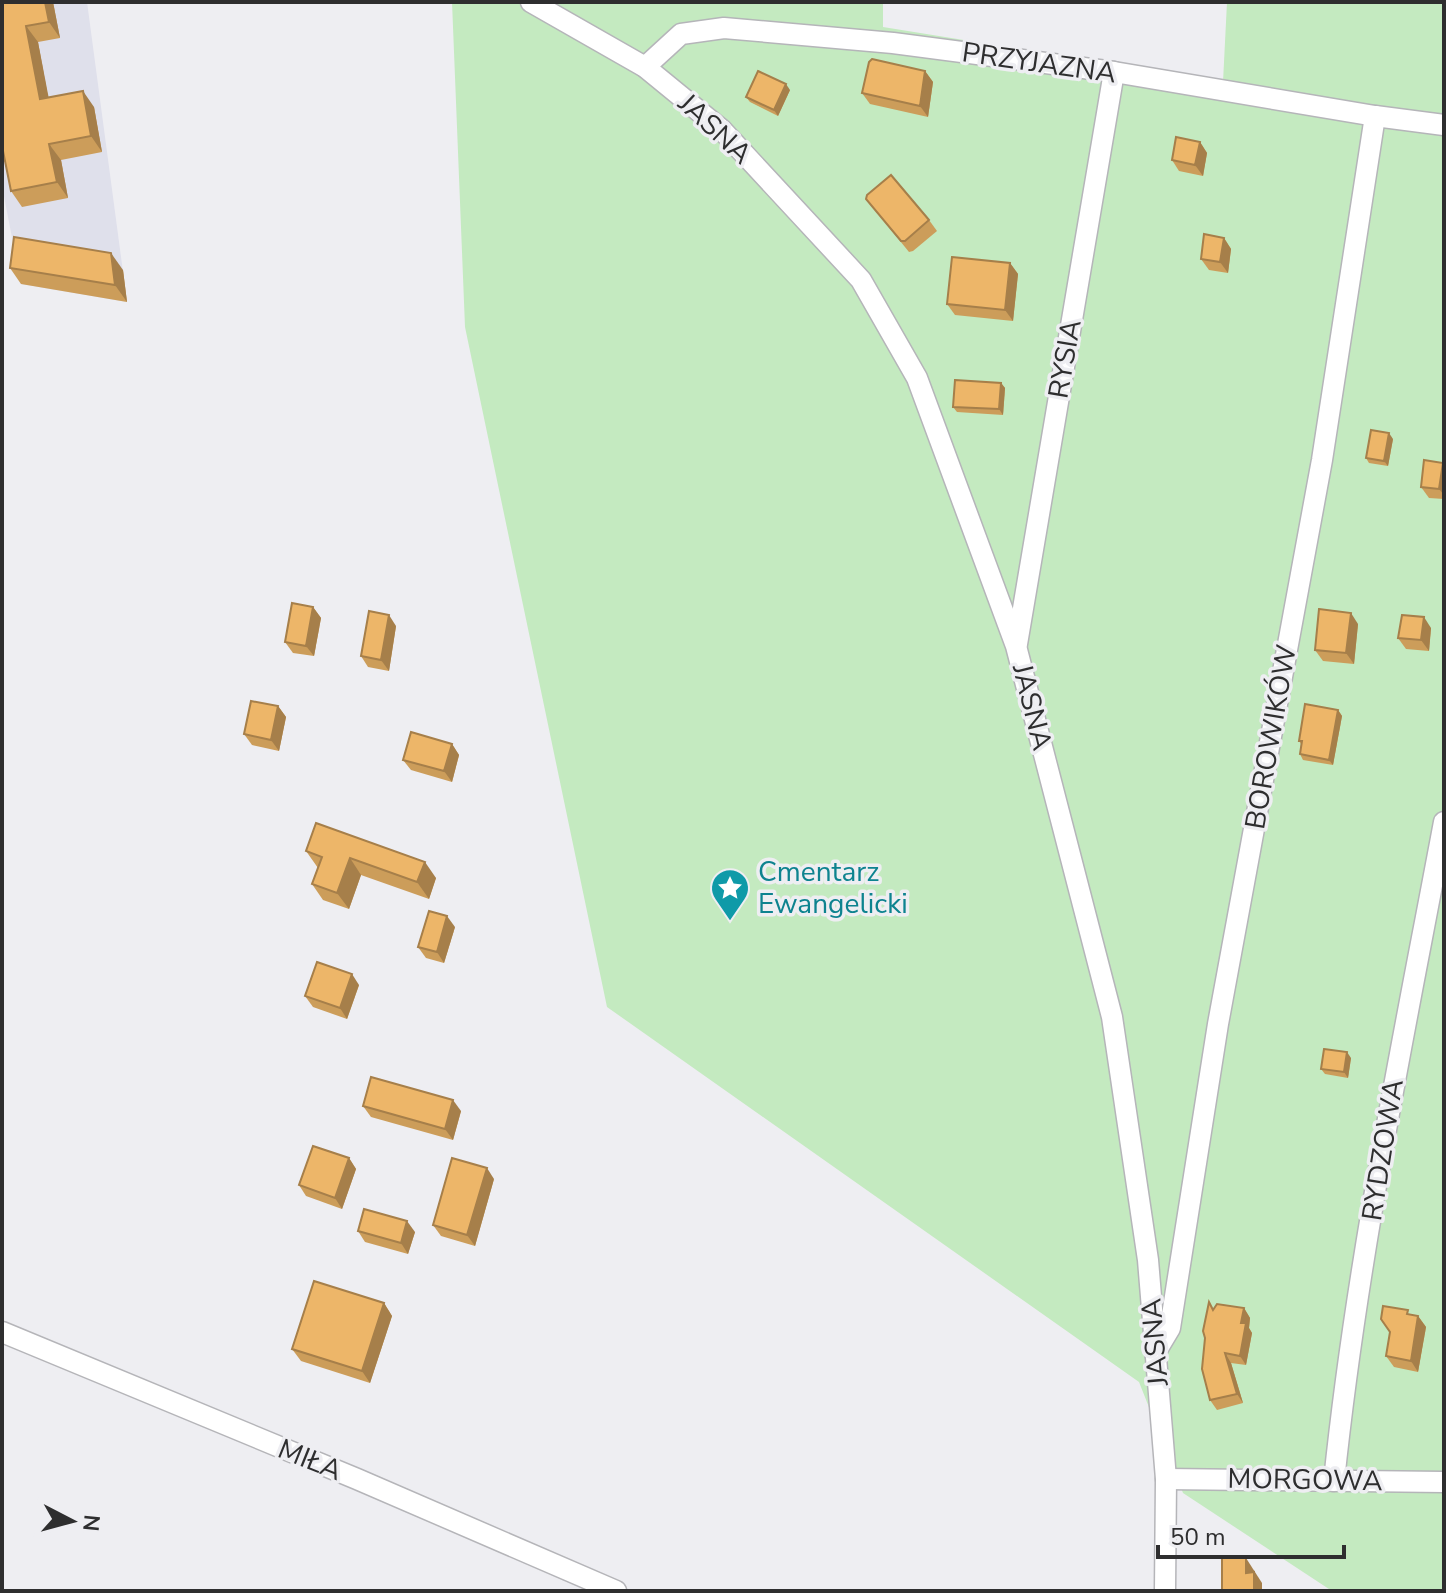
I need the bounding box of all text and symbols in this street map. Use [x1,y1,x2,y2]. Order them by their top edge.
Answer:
street label: PRZYJAZNA [960,33,1118,93]
street label: JASNA [669,85,760,173]
street label: RYSIA [1039,317,1091,401]
street label: BOROWIKÓW [1236,642,1306,832]
street label: JASNA [1003,659,1061,754]
place label: Cmentarz Ewangelicki [758,853,908,923]
place icon: Cmentarz Ewangelicki [709,867,751,922]
street label: RYDZOWA [1353,1076,1413,1224]
street label: JASNA [1132,1297,1178,1388]
street label: MIŁA [272,1430,348,1490]
street label: MORGOWA [1227,1460,1383,1500]
north arrow [32,1481,112,1561]
scale bar [1158,1509,1344,1559]
text: N [75,1513,107,1533]
text: 50 m [1170,1521,1226,1553]

